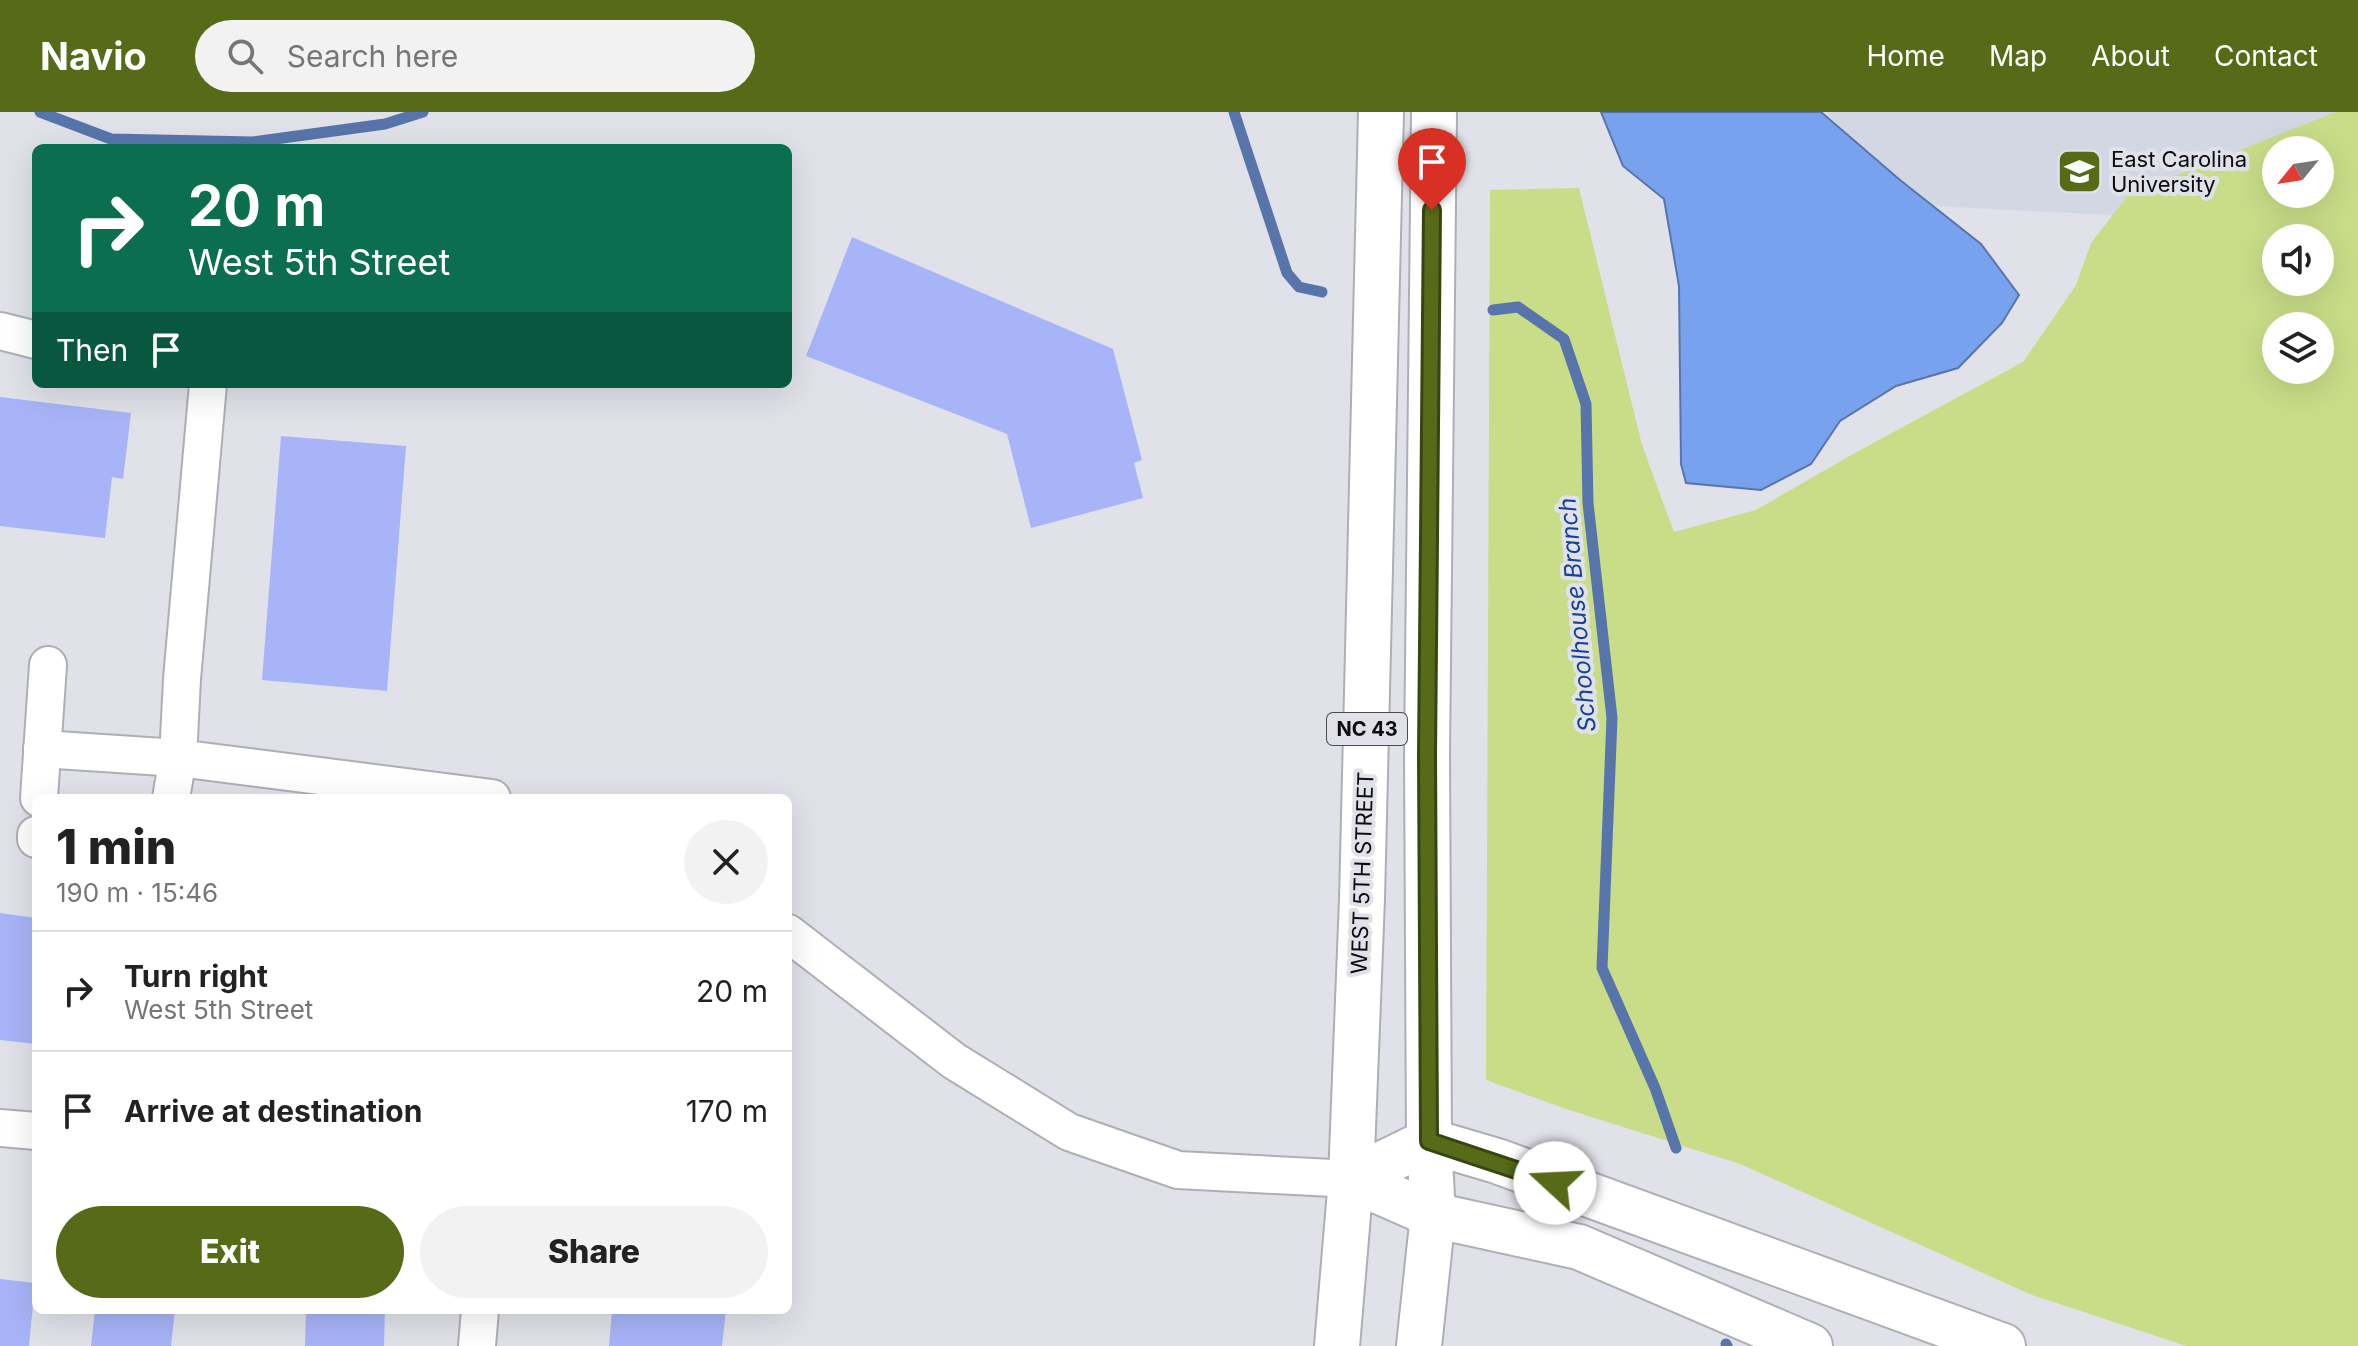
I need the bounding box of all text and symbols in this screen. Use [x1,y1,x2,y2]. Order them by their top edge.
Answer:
search box [195,20,755,92]
text: Navio [40,33,147,79]
icon: search [223,34,267,78]
text: Search here [287,38,458,74]
text: Home [1866,39,1945,73]
text: Map [1989,39,2047,73]
text: About [2091,39,2170,73]
text: Contact [2214,39,2318,73]
pin [1398,128,1466,210]
north arrow [2262,136,2334,208]
map controls [2262,136,2334,384]
icon: arrive [1410,140,1454,184]
place label: East Carolina University [2111,146,2247,197]
school or university icon: East Carolina University [2056,148,2104,196]
text: 20 m [188,172,325,240]
icon: right [56,176,160,280]
button: sound [2262,224,2334,296]
text: West 5th Street [188,240,450,284]
button: layers [2262,312,2334,384]
icon: arrive [144,328,188,372]
text: Then [56,332,128,368]
water label: Schoolhouse Branch [1552,497,1602,733]
road number: NC 43 [1327,713,1407,745]
street label: WEST 5TH STREET [1345,771,1379,975]
text: 1 min [56,817,176,876]
button: close [684,820,768,904]
text: 190 m · 15:46 [56,877,218,908]
text: Turn right [124,958,268,994]
icon: right [56,969,100,1013]
text: 20 m [696,973,768,1009]
text: West 5th Street [124,994,313,1025]
icon: arrive [56,1089,100,1133]
text: Arrive at destination [124,1093,422,1129]
text: 170 m [686,1093,768,1129]
position arrow [1513,1141,1597,1225]
button: Exit [56,1206,404,1298]
button: Share [420,1206,768,1298]

